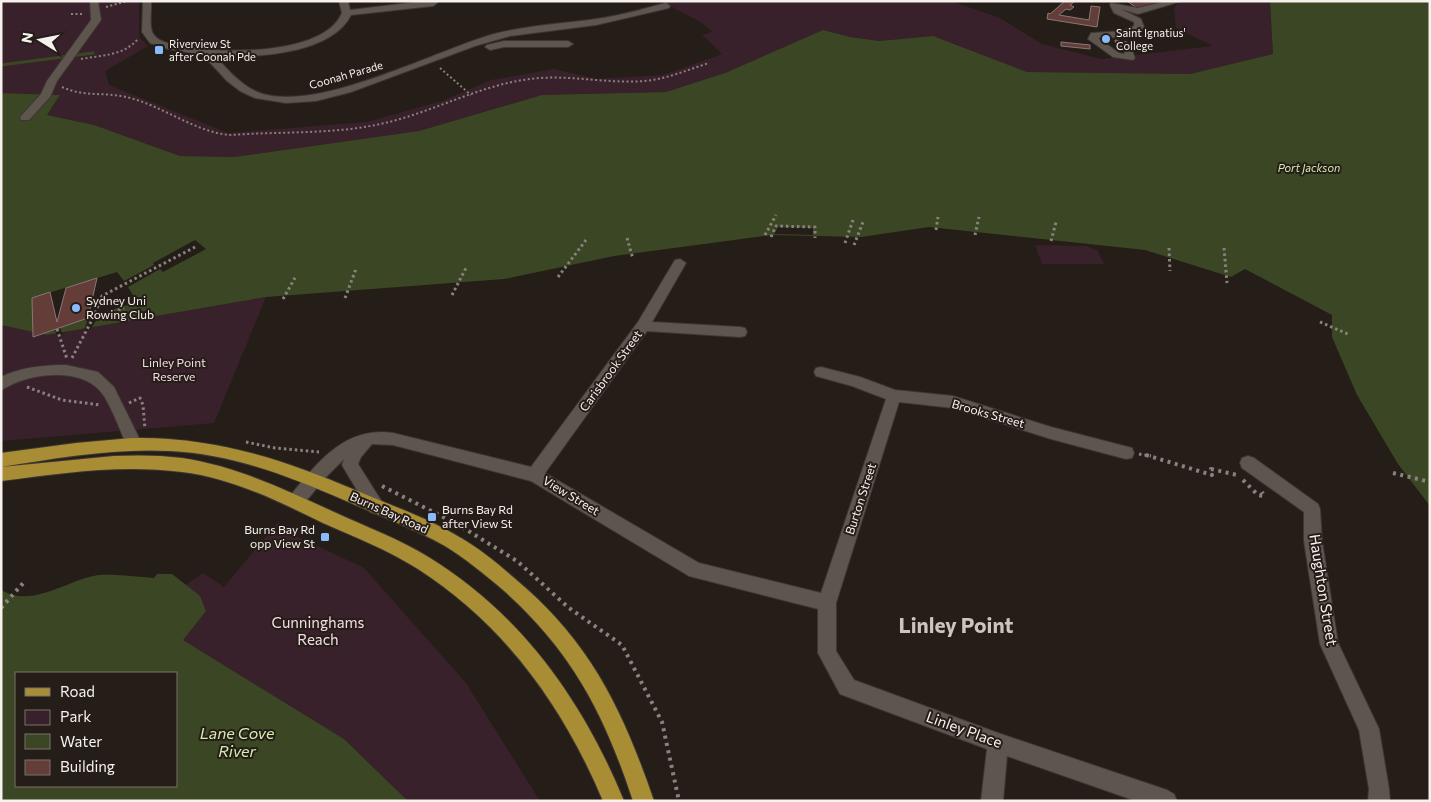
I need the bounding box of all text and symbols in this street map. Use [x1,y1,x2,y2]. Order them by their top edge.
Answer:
north arrow [15,15,65,65]
place label: Saint Ignatius' College [1116,26,1186,52]
text: N [17,31,36,44]
marker: Saint Ignatius' College [1100,33,1112,45]
place label: Riverview St after Coonah Pde [169,37,256,63]
marker: Riverview St after Coonah Pde [153,44,165,56]
street label: Coonah Parade [308,58,384,91]
water label: Port Jackson [1278,161,1340,175]
place label: Sydney Uni Rowing Club [86,293,154,321]
marker: Sydney Uni Rowing Club [70,302,82,314]
street label: Carisbrook Street [576,327,644,414]
park label: Linley Point Reserve [142,355,206,383]
street label: Brooks Street [950,396,1026,430]
street label: Burton Street [842,461,878,536]
street label: View Street [541,473,602,517]
street label: Burns Bay Road [348,489,431,536]
place label: Burns Bay Rd after View St [442,502,513,530]
marker: Burns Bay Rd after View St [426,511,438,523]
place label: Burns Bay Rd opp View St [244,522,315,550]
marker: Burns Bay Rd opp View St [319,531,331,543]
street label: Haughton Street [1306,533,1342,647]
district label: Linley Point [899,612,1014,637]
park label: Cunninghams Reach [272,613,365,648]
legend [15,672,178,787]
text: Road [60,682,95,700]
text: Park [60,707,91,725]
street label: Linley Place [924,707,1005,751]
water label: Lane Cove River [200,723,275,760]
text: Water [60,732,102,750]
text: Building [60,757,115,775]

